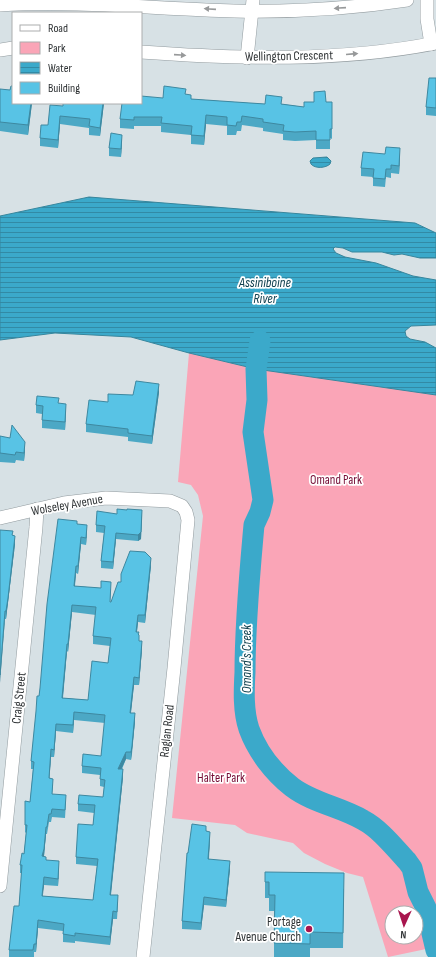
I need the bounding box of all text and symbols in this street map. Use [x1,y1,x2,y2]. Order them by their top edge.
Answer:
one-way arrow [334,5,346,12]
one-way arrow [204,6,216,13]
legend [12,12,142,104]
text: Road [48,21,68,36]
text: Park [48,41,66,56]
street label: Wellington Crescent [245,47,333,65]
one-way arrow [174,51,186,58]
one-way arrow [346,51,358,58]
text: Water [48,61,72,76]
text: Building [48,81,80,96]
water label: Assiniboine River [238,274,291,307]
park label: Omand Park [310,472,362,488]
street label: Wolseley Avenue [30,491,104,519]
water label: Omand's Creek [238,624,255,693]
street label: Craig Street [8,671,30,725]
street label: Raglan Road [156,704,178,758]
park label: Halter Park [197,770,245,786]
north arrow [384,905,424,945]
place label: Portage Avenue Church [235,914,301,945]
marker: Portage Avenue Church [304,924,314,934]
text: N [400,928,407,941]

